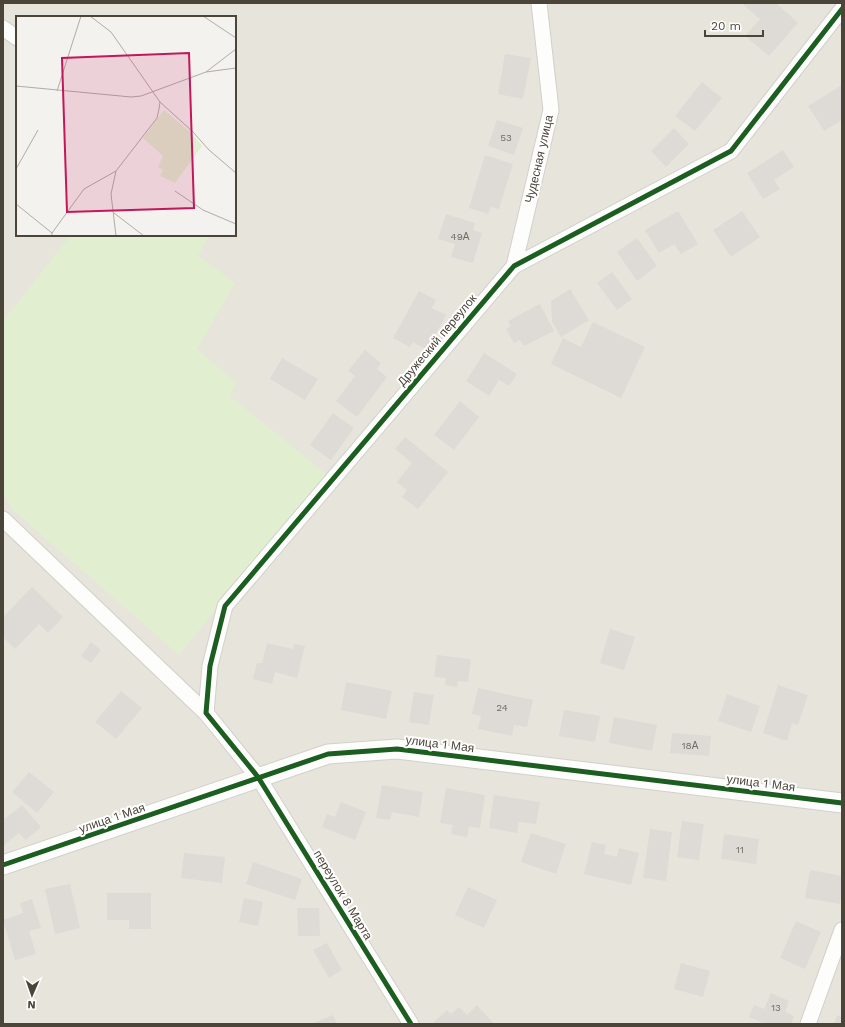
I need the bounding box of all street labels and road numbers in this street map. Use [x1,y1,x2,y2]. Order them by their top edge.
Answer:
street label: Чудесная улица [522,113,556,204]
street label: Дружеский переулок [395,291,480,389]
street label: улица 1 Мая [405,733,475,755]
street label: улица 1 Мая [726,772,796,794]
street label: улица 1 Мая [77,800,147,836]
street label: переулок 8 Марта [311,848,375,943]

